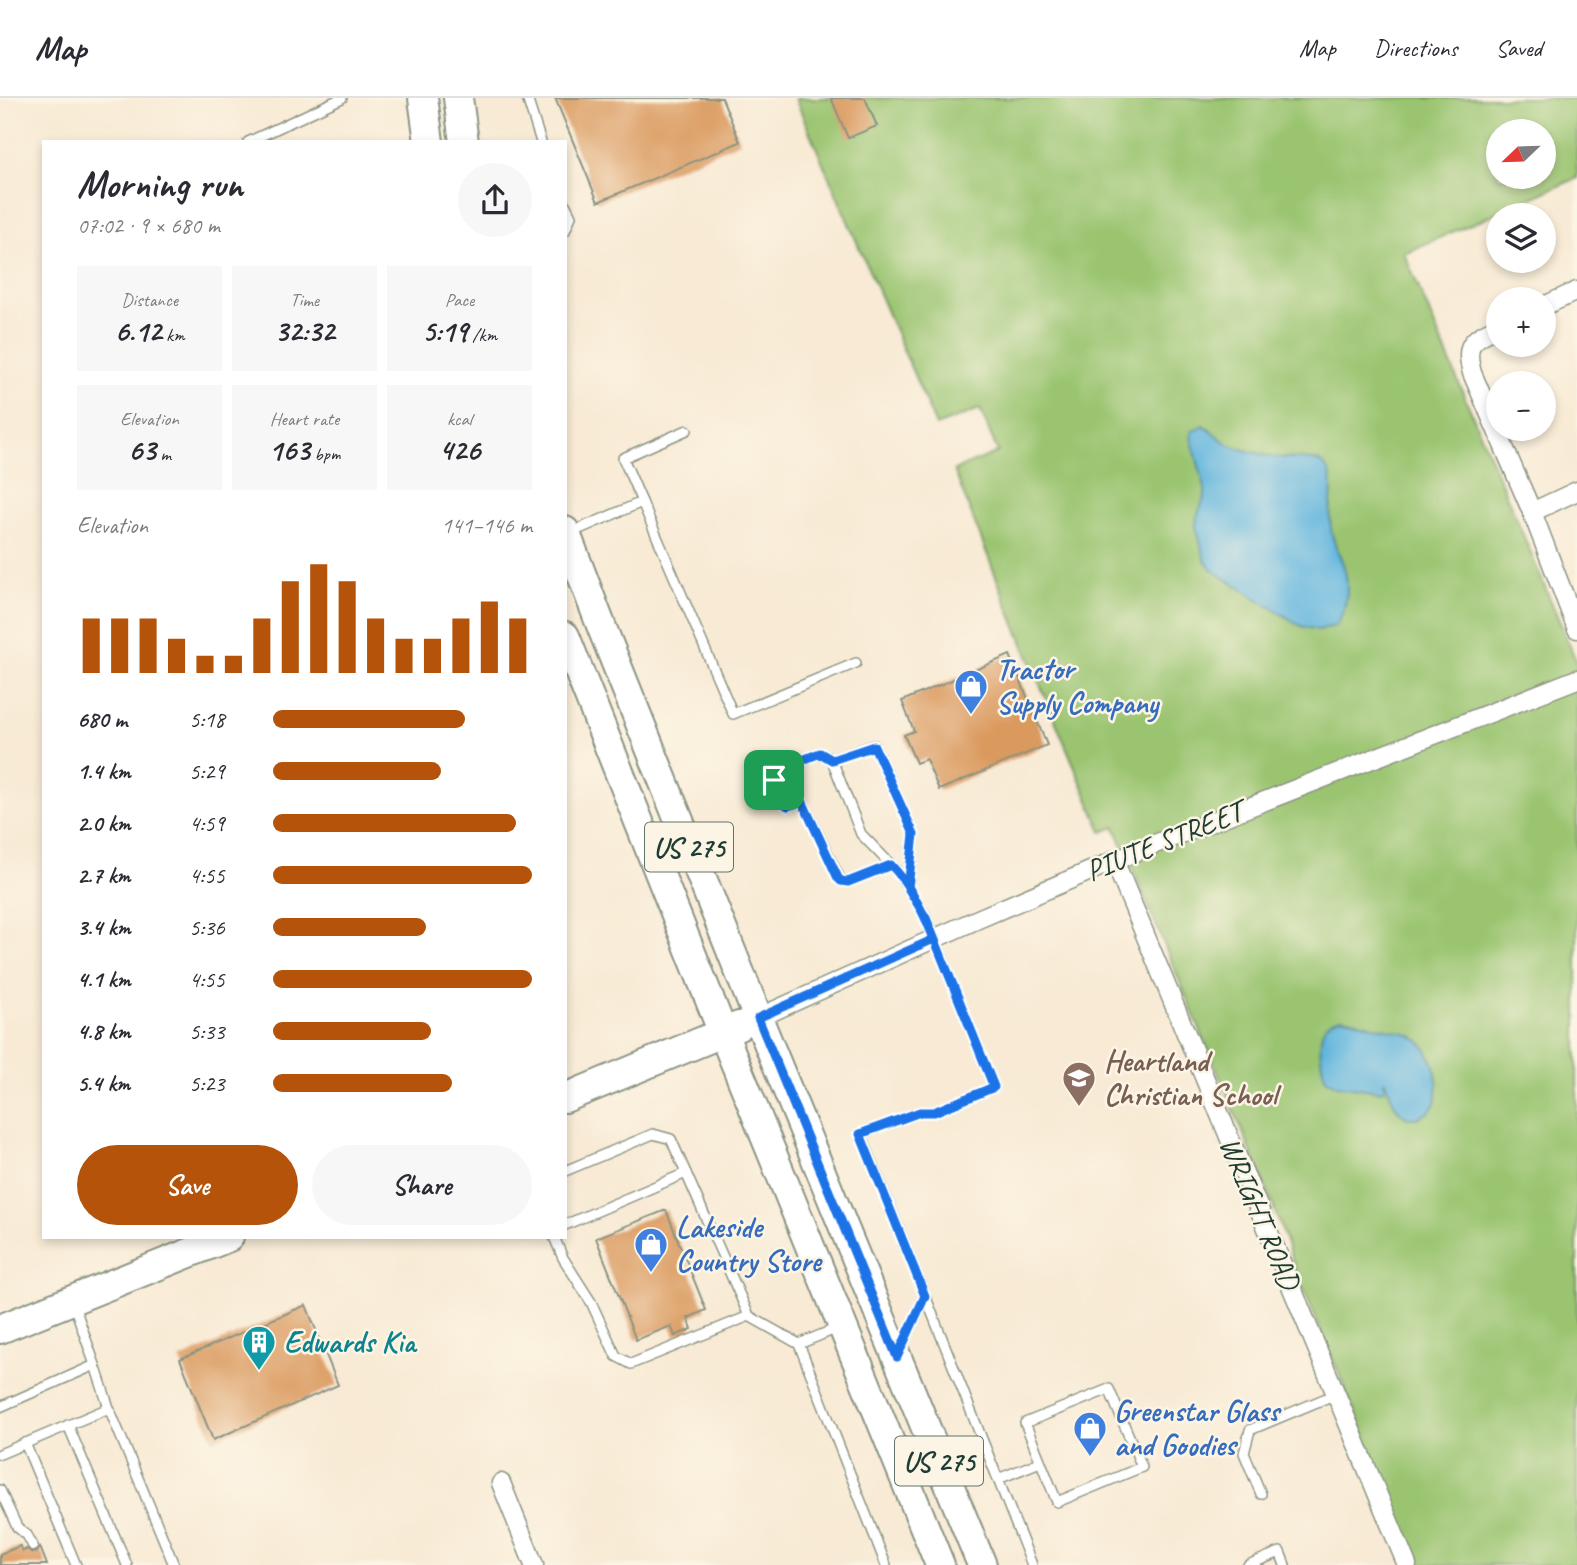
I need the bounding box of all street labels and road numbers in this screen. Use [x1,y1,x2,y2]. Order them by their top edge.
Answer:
street label: PIUTE STREET [1080,790,1255,890]
road number: US 275 [645,822,733,872]
street label: WRIGHT ROAD [1211,1131,1310,1297]
road number: US 275 [895,1436,983,1486]

